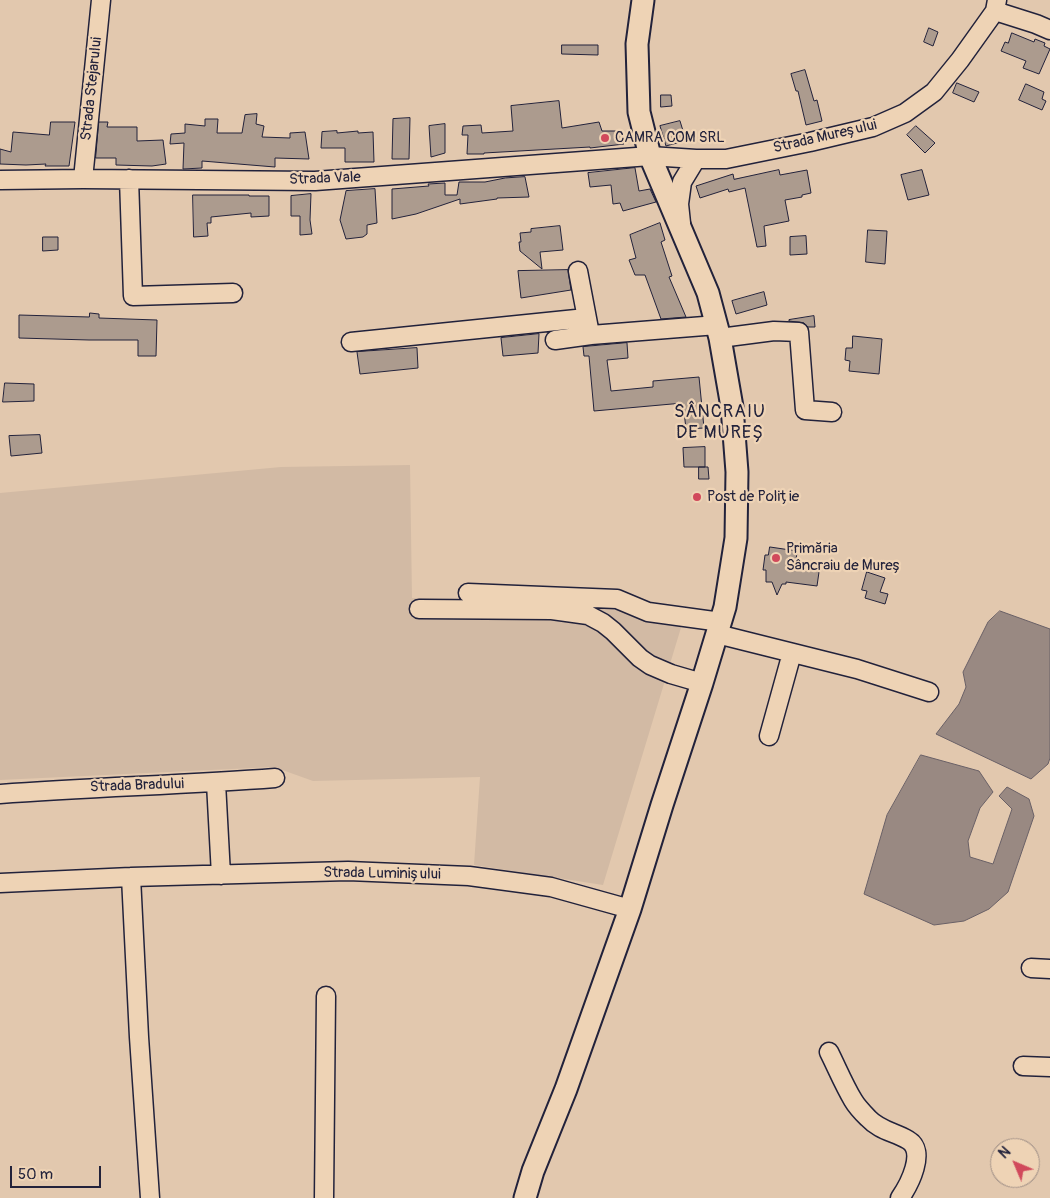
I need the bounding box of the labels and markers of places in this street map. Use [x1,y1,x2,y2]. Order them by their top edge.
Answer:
place label: CAMRA COM SRL [615,129,725,147]
marker: CAMRA COM SRL [599,132,611,144]
place label: Post de Poliție [707,488,799,506]
marker: Post de Poliție [691,491,703,503]
place label: Primăria Sâncraiu de Mureș [786,540,902,575]
marker: Primăria Sâncraiu de Mureș [770,552,782,564]

